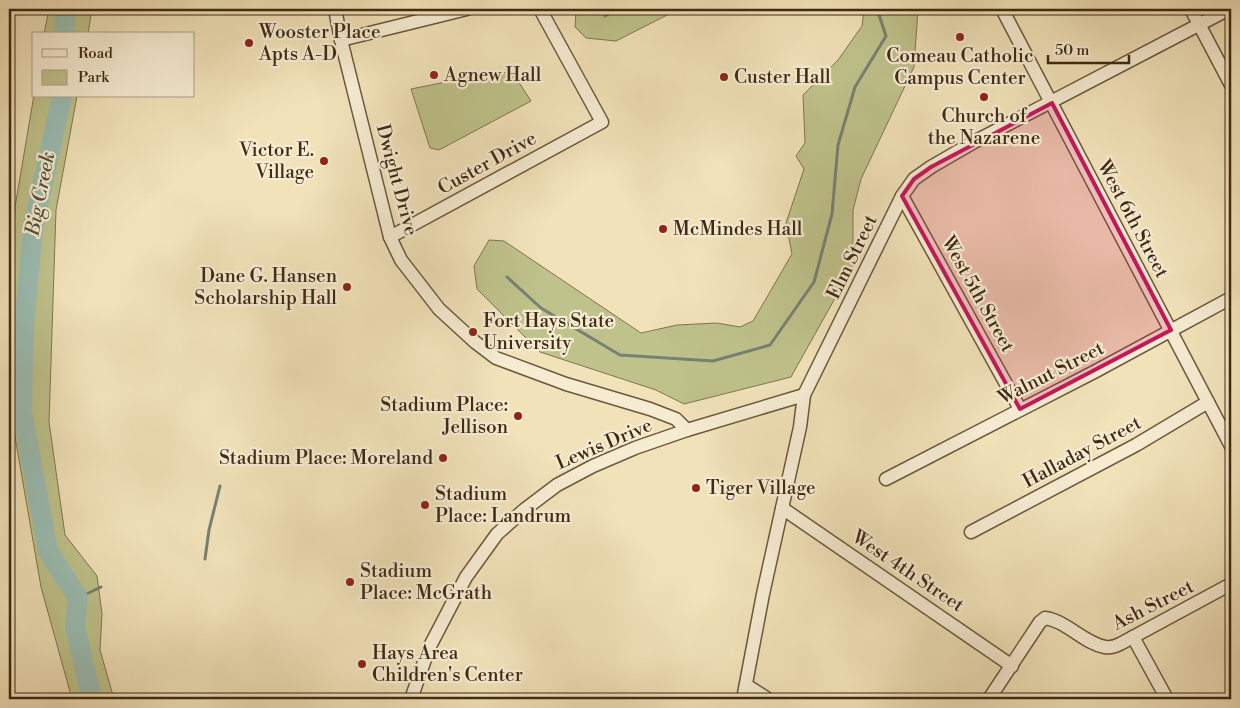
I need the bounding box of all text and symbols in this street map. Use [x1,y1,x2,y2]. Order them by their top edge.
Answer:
place label: Wooster Place Apts A-D [258,20,381,66]
marker: Comeau Catholic Campus Center [954,31,966,43]
legend [32,32,195,98]
scale bar [1048,32,1129,64]
marker: Wooster Place Apts A-D [243,37,255,49]
text: 50 m [1055,41,1089,60]
text: Road [78,44,113,63]
place label: Comeau Catholic Campus Center [886,44,1034,90]
place label: Agnew Hall [443,63,542,87]
place label: Custer Hall [734,65,831,89]
text: Park [78,68,110,87]
marker: Agnew Hall [428,69,440,81]
marker: Custer Hall [718,71,730,83]
marker: Church of the Nazarene [978,91,990,103]
place label: Church of the Nazarene [928,104,1040,150]
street label: Dwight Drive [371,122,423,238]
street label: Custer Drive [434,126,540,200]
place label: Victor E. Village [238,138,314,184]
water label: Big Creek [20,150,61,239]
marker: Victor E. Village [318,155,330,167]
street label: West 6th Street [1091,155,1174,282]
street label: Elm Street [821,211,883,303]
place label: McMindes Hall [673,217,803,241]
marker: McMindes Hall [657,223,669,235]
street label: West 5th Street [936,231,1020,356]
place label: Dane G. Hansen Scholarship Hall [194,264,337,310]
marker: Dane G. Hansen Scholarship Hall [341,281,353,293]
place label: Fort Hays State University [483,309,614,355]
marker: Fort Hays State University [467,326,479,338]
street label: Walnut Street [993,336,1108,410]
place label: Stadium Place: Jellison [380,393,508,439]
marker: Stadium Place: Jellison [512,410,524,422]
street label: Halladay Street [1019,411,1146,493]
street label: Lewis Drive [552,413,656,475]
place label: Stadium Place: Moreland [219,446,433,470]
marker: Stadium Place: Moreland [437,452,449,464]
place label: Tiger Village [706,476,816,500]
place label: Stadium Place: Landrum [435,482,572,528]
marker: Tiger Village [690,482,702,494]
marker: Stadium Place: Landrum [419,499,431,511]
street label: West 4th Street [847,524,969,617]
place label: Stadium Place: McGrath [360,559,492,605]
street label: Ash Street [1107,574,1198,636]
marker: Stadium Place: McGrath [344,576,356,588]
place label: Hays Area Children's Center [372,641,523,687]
marker: Hays Area Children's Center [356,658,368,670]

